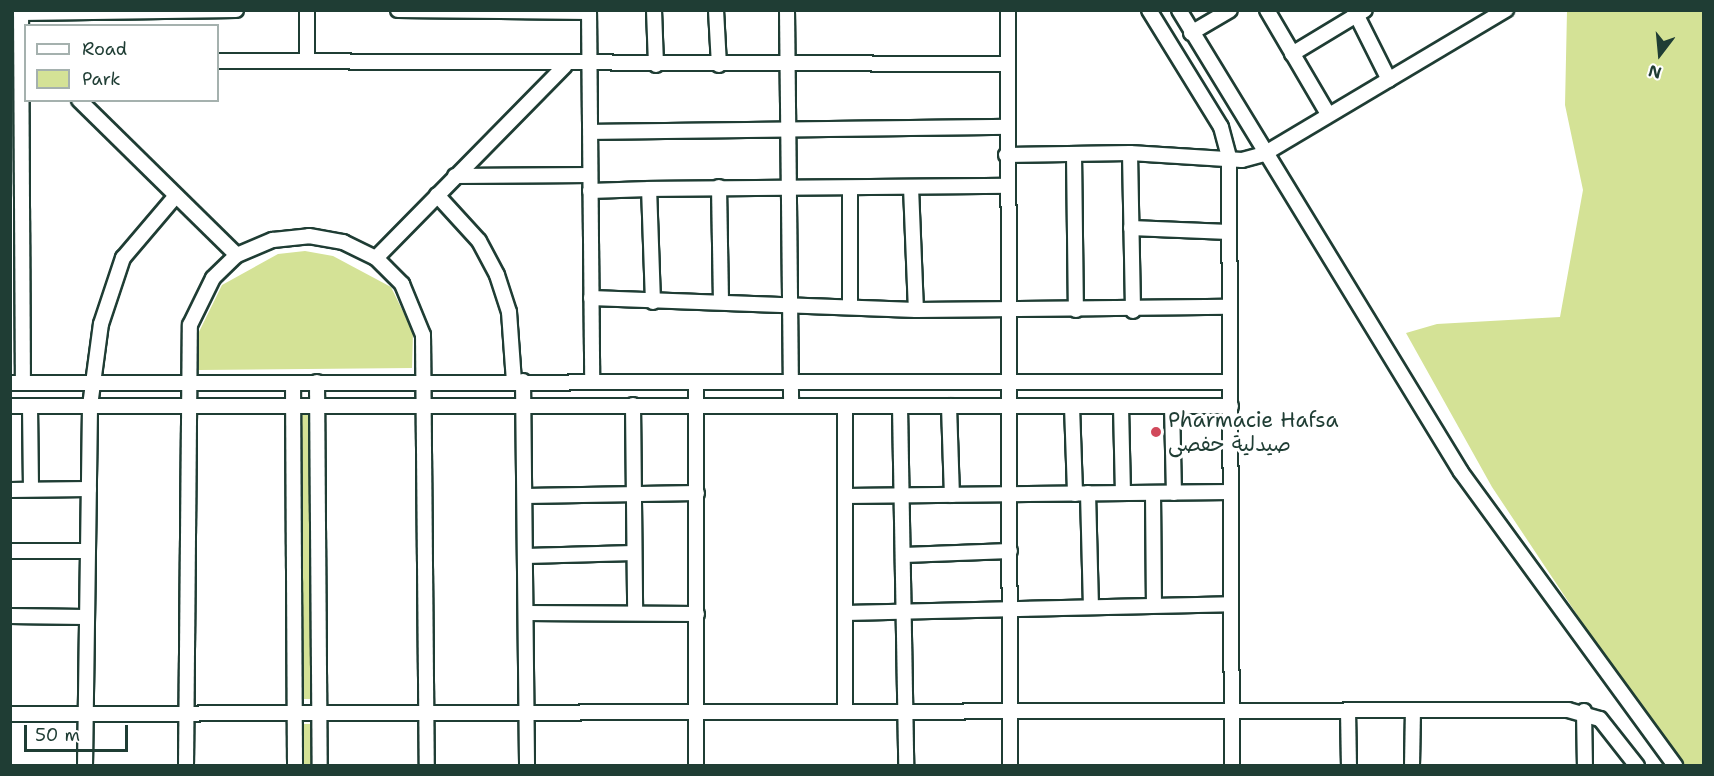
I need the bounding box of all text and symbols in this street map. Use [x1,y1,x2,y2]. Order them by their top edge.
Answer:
legend [24,24,219,102]
north arrow [1630,24,1690,84]
text: Road [82,37,127,61]
text: N [1646,60,1664,84]
text: Park [82,67,121,91]
place label: Pharmacie Hafsa صيدلية حفصى [1168,407,1338,457]
marker: Pharmacie Hafsa صيدلية حفصى [1149,425,1163,439]
scale bar [27,713,130,751]
text: 50 m [35,723,80,747]

